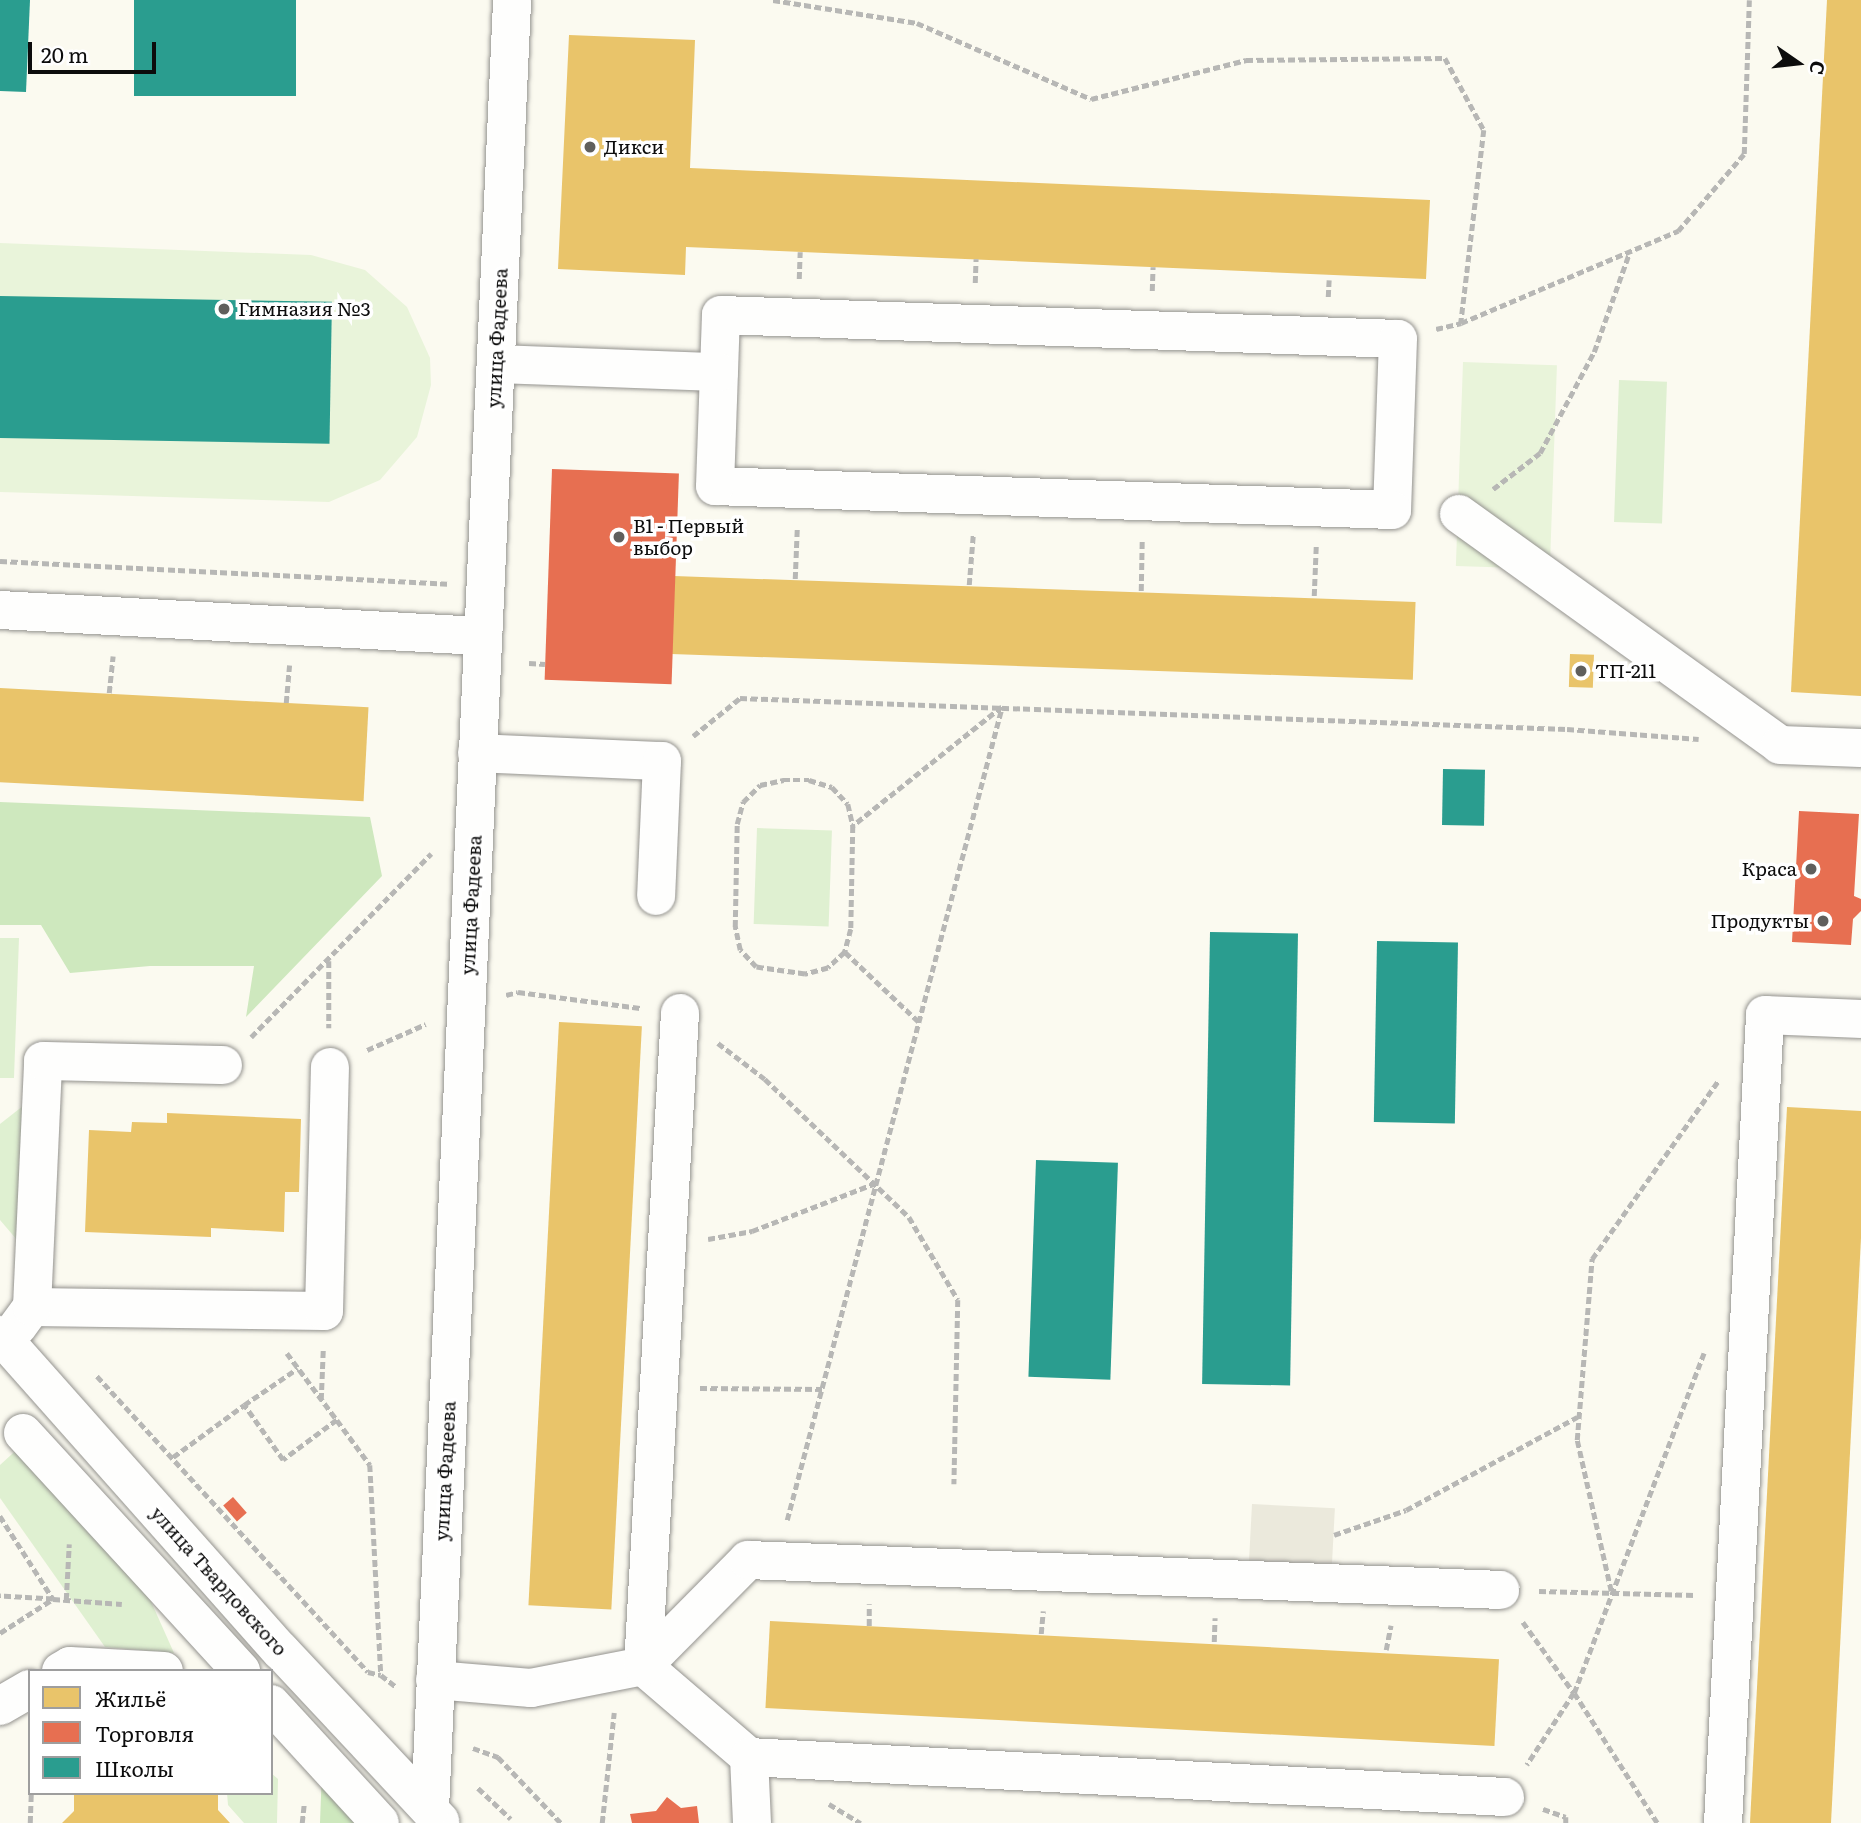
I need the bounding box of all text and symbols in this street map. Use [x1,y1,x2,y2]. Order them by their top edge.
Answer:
scale bar [32,28,159,72]
north arrow [1763,28,1833,98]
text: 20 m [41,38,88,69]
text: С [1803,58,1834,78]
place label: Дикси [604,136,664,158]
marker: Дикси [582,139,598,155]
street label: улица Фадеева [482,267,512,409]
place label: Гимназия №3 [238,298,371,320]
marker: Гимназия №3 [216,301,232,317]
place label: В1 - Первый выбор [633,515,744,559]
marker: В1 - Первый выбор [611,529,627,545]
place label: ТП-211 [1595,660,1656,682]
marker: ТП-211 [1573,663,1589,679]
street label: улица Фадеева [456,834,486,976]
place label: Краса [1742,858,1797,880]
marker: Краса [1803,861,1819,877]
place label: Продукты [1710,910,1809,932]
marker: Продукты [1815,913,1831,929]
street label: улица Фадеева [430,1400,460,1542]
street label: улица Твардовского [146,1502,292,1660]
legend [28,1669,273,1795]
text: Жильё [95,1682,166,1713]
text: Торговля [95,1717,194,1748]
text: Школы [95,1752,174,1783]

